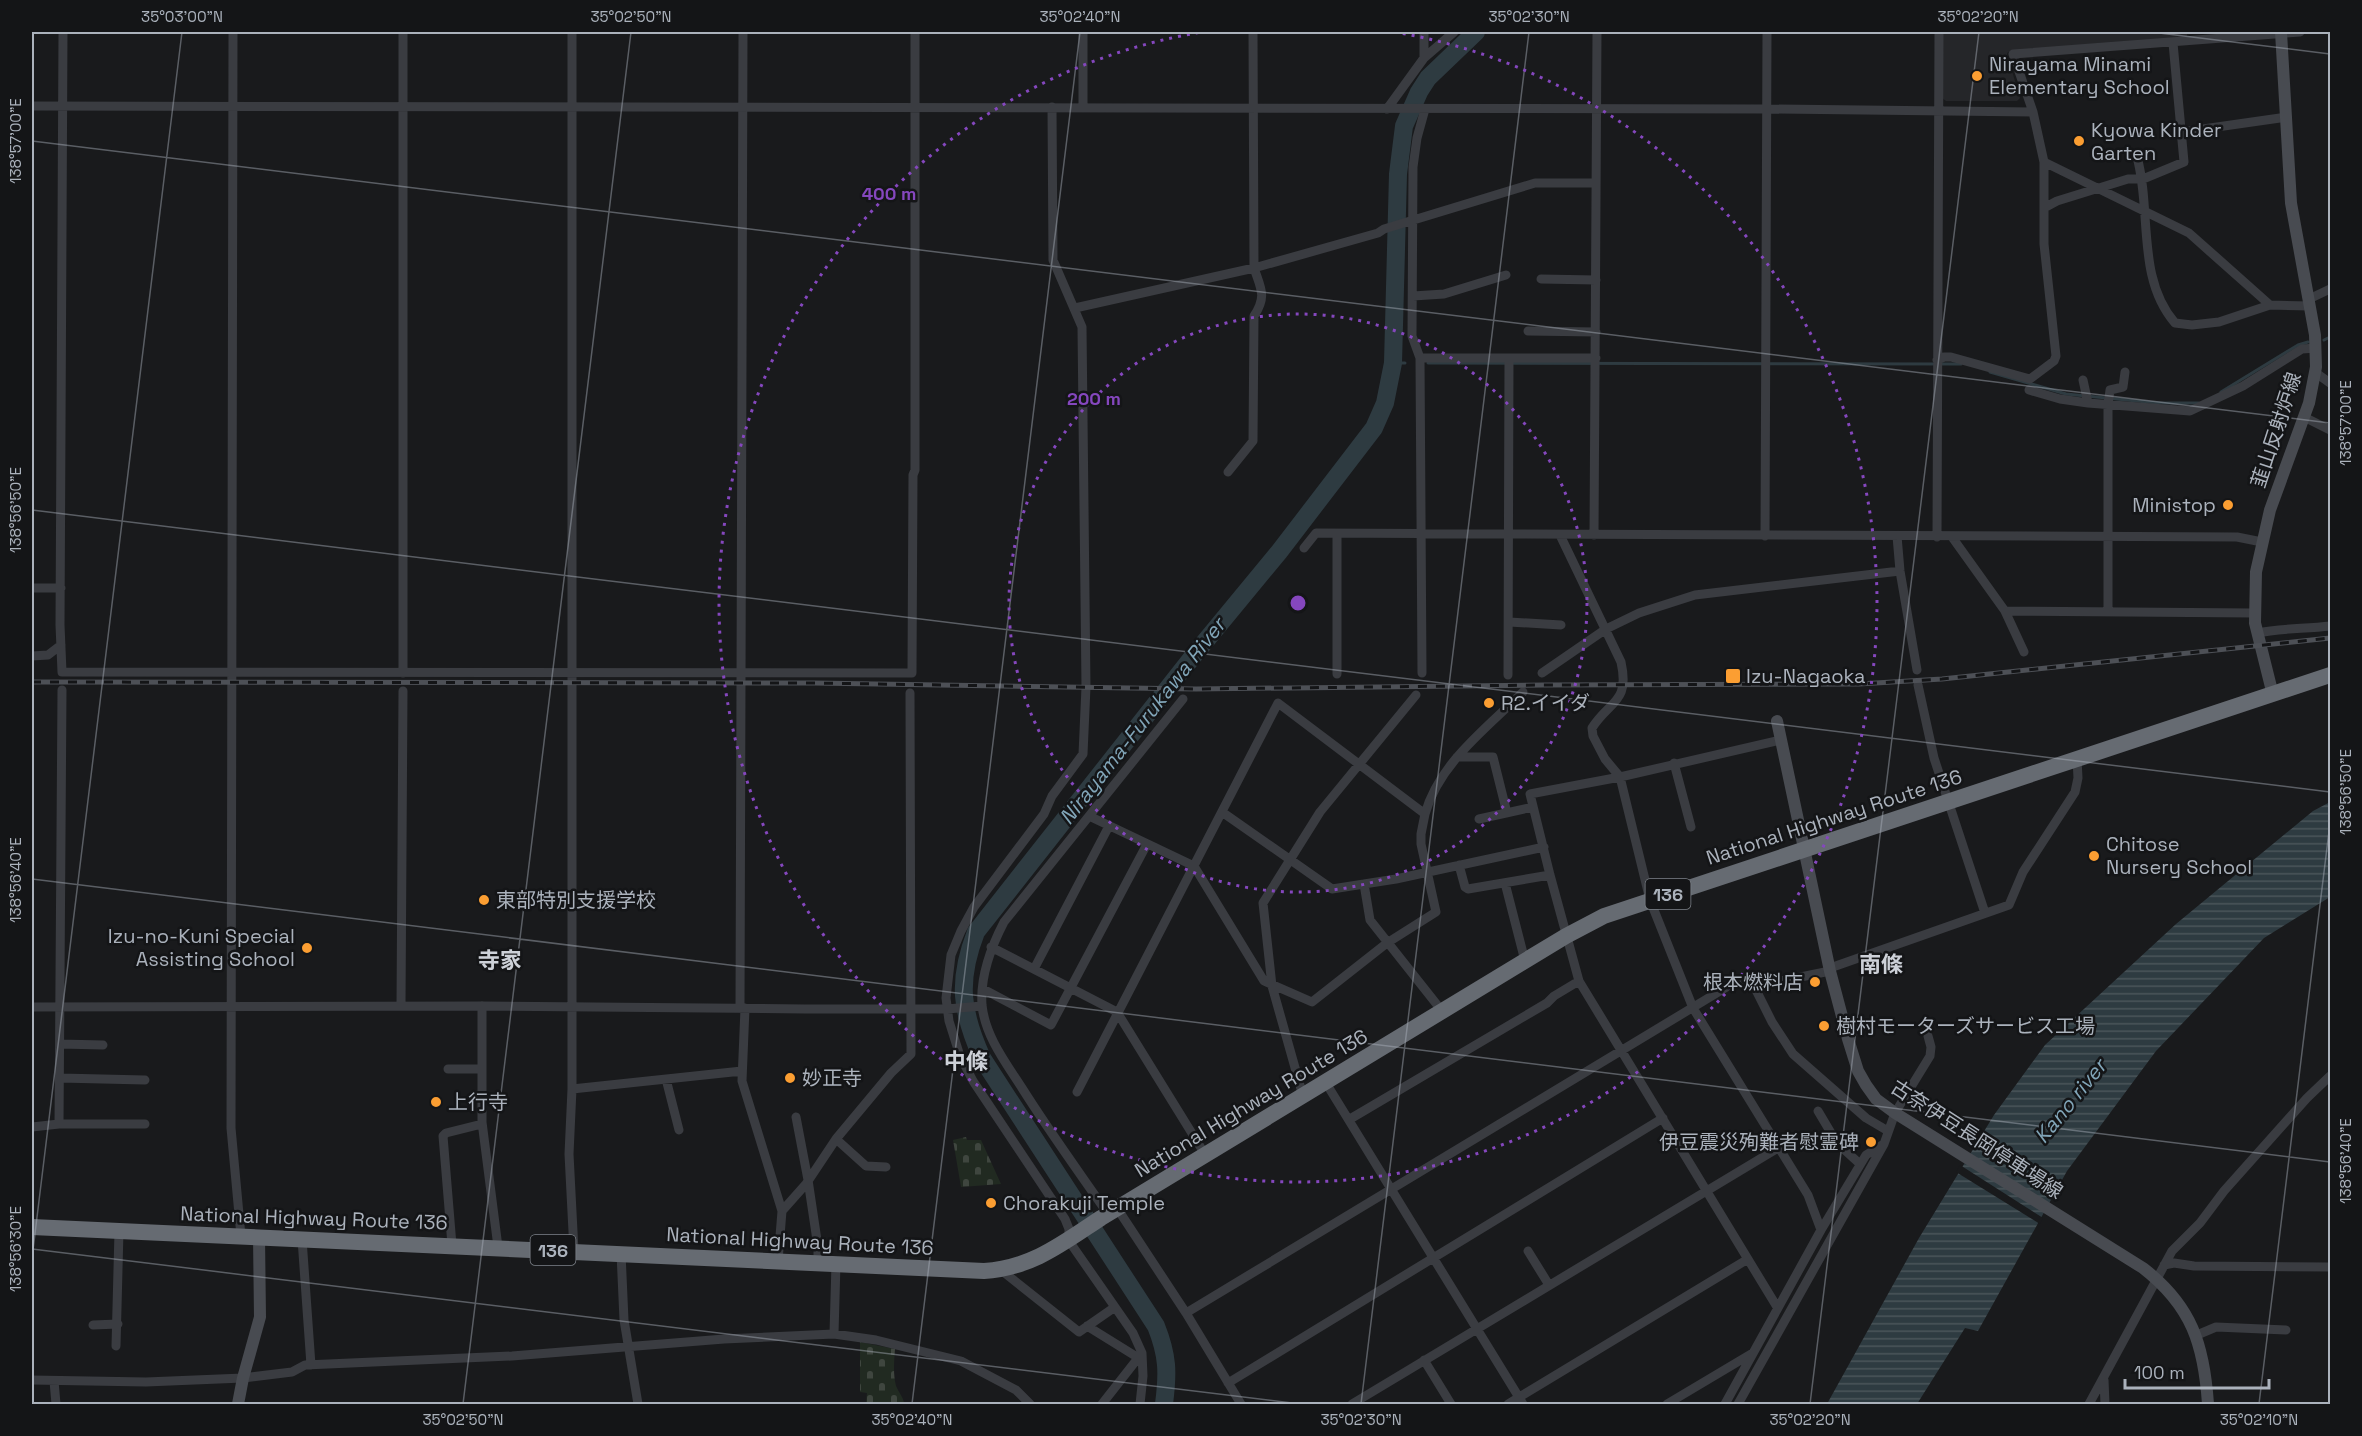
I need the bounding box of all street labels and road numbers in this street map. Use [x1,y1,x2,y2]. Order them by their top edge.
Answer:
street label: 韮山反射炉線 [2245,369,2307,491]
street label: National Highway Route 136 [1703,763,1965,871]
road number: 136 [1646,879,1690,909]
street label: National Highway Route 136 [1130,1023,1372,1183]
street label: 古奈伊豆長岡停車場線 [1886,1074,2068,1204]
street label: National Highway Route 136 [180,1200,448,1236]
street label: National Highway Route 136 [666,1221,934,1261]
road number: 136 [530,1235,576,1265]

